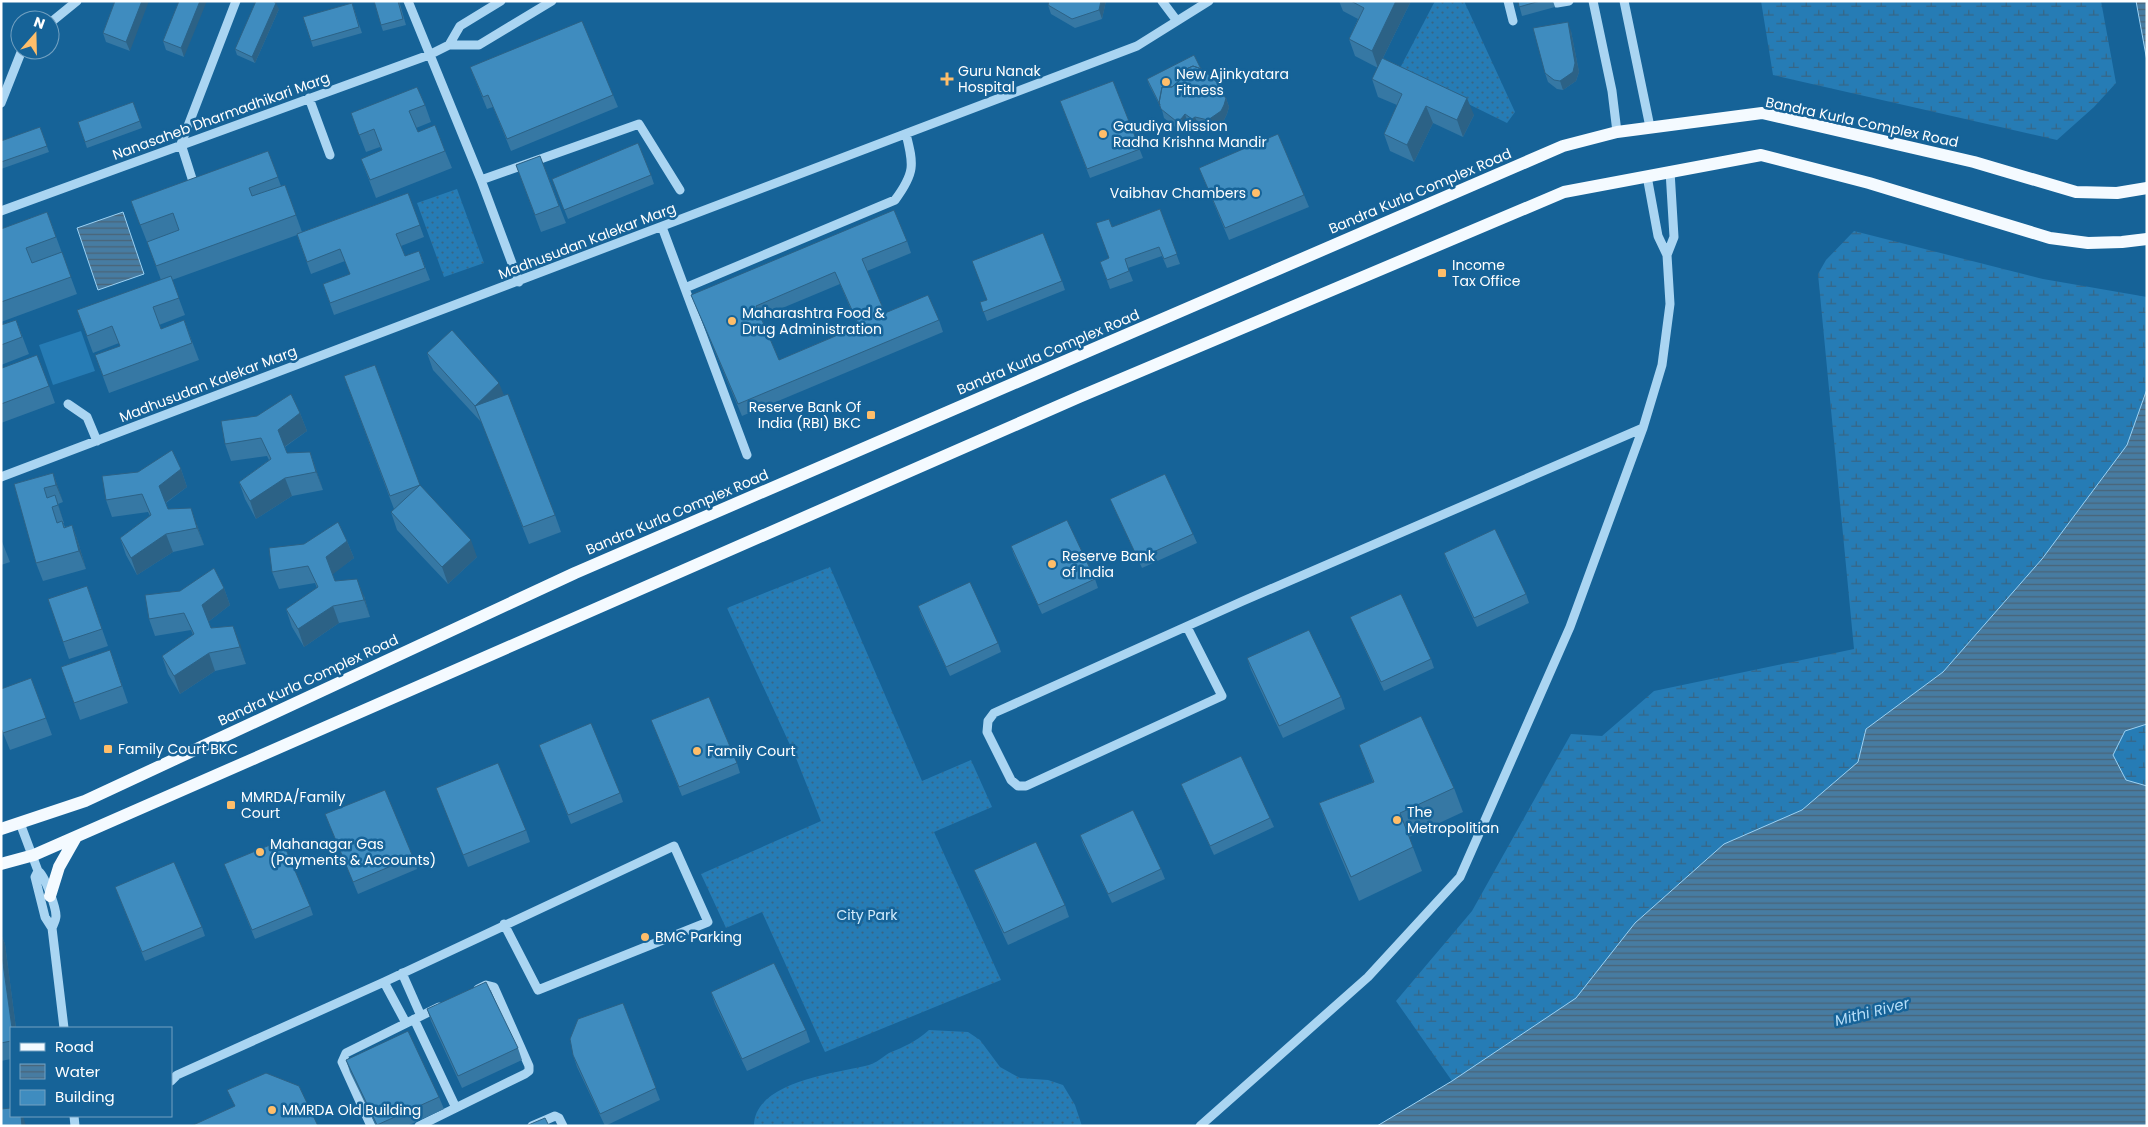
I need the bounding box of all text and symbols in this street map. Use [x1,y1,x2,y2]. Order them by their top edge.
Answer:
north arrow [10,10,60,60]
text: N [31,12,48,34]
place label: Guru Nanak Hospital [958,61,1042,97]
place label: New Ajinkyatara Fitness [1176,64,1289,100]
street label: Nanasaheb Dharmadhikari Marg [110,67,332,165]
marker: Guru Nanak Hospital [940,72,954,86]
marker: New Ajinkyatara Fitness [1160,76,1172,88]
street label: Bandra Kurla Complex Road [1764,92,1960,152]
place label: Gaudiya Mission Radha Krishna Mandir [1113,116,1267,152]
marker: Gaudiya Mission Radha Krishna Mandir [1097,128,1109,140]
street label: Bandra Kurla Complex Road [1326,143,1514,239]
place label: Vaibhav Chambers [1110,183,1246,203]
marker: Vaibhav Chambers [1250,187,1262,199]
street label: Madhusudan Kalekar Marg [495,198,679,284]
place label: Income Tax Office [1452,255,1521,291]
marker: Income Tax Office [1436,267,1448,279]
place label: Maharashtra Food & Drug Administration [742,303,886,339]
street label: Bandra Kurla Complex Road [954,304,1142,400]
marker: Maharashtra Food & Drug Administration [726,315,738,327]
street label: Madhusudan Kalekar Marg [116,341,300,427]
place label: Reserve Bank Of India (RBI) BKC [749,397,861,433]
marker: Reserve Bank Of India (RBI) BKC [865,409,877,421]
street label: Bandra Kurla Complex Road [583,464,771,560]
place label: Reserve Bank of India [1062,546,1156,582]
marker: Reserve Bank of India [1046,558,1058,570]
street label: Bandra Kurla Complex Road [215,629,401,731]
place label: Family Court BKC [118,739,238,759]
place label: Family Court [707,741,796,761]
marker: Family Court BKC [102,743,114,755]
marker: Family Court [691,745,703,757]
place label: MMRDA/Family Court [241,787,345,823]
marker: MMRDA/Family Court [225,799,237,811]
place label: The Metropolitian [1407,802,1499,838]
marker: The Metropolitian [1391,814,1403,826]
place label: Mahanagar Gas (Payments & Accounts) [270,834,436,870]
marker: Mahanagar Gas (Payments & Accounts) [254,846,266,858]
park label: City Park [837,905,898,925]
place label: BMC Parking [655,927,742,947]
marker: BMC Parking [639,931,651,943]
water label: Mithi River [1832,992,1912,1031]
legend [10,1027,172,1117]
text: Road [55,1036,94,1057]
text: Water [55,1061,101,1082]
text: Building [55,1086,115,1107]
place label: MMRDA Old Building [282,1100,421,1120]
marker: MMRDA Old Building [266,1104,278,1116]

